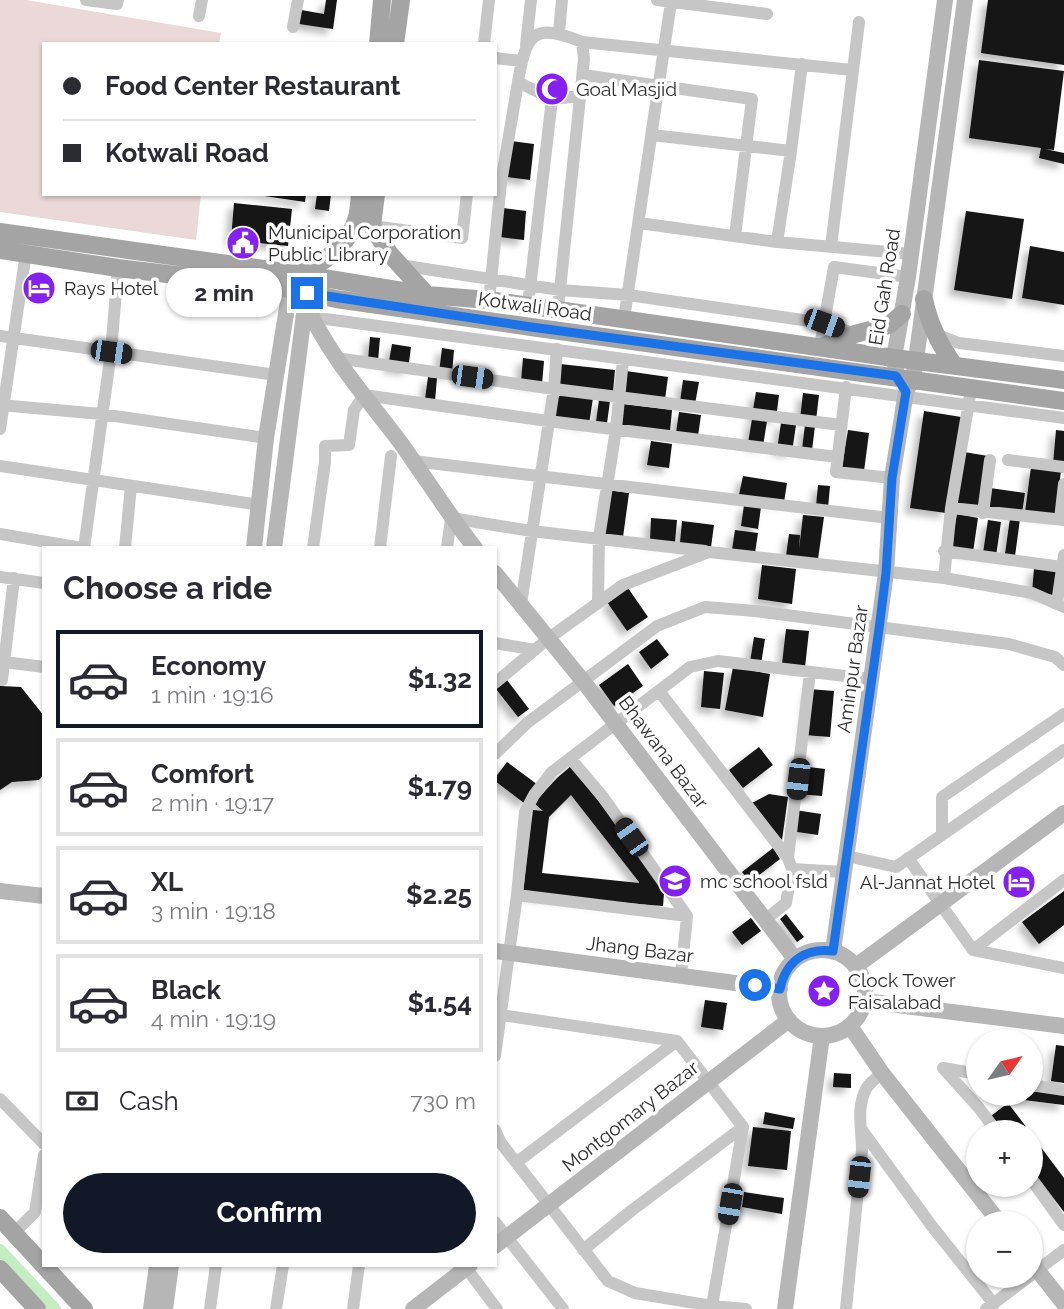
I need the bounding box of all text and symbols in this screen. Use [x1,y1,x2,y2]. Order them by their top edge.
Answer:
mosque icon: Goal Masjid [533,70,571,108]
text: Food Center Restaurant [105,71,400,101]
place label: Goal Masjid [576,78,677,100]
text: Kotwali Road [105,138,269,168]
place label: Municipal Corporation Public Library [268,221,461,265]
public building icon: Municipal Corporation Public Library [224,224,262,262]
street label: Eid Gah Road [864,227,904,347]
callout: 2 min [167,268,282,318]
hotel icon: Rays Hotel [20,269,58,307]
place label: Rays Hotel [64,277,159,299]
route end [291,277,323,309]
text: 2 min [194,279,254,306]
street label: Kotwali Road [477,287,593,325]
car [801,306,848,340]
car [89,339,134,365]
car [450,364,495,390]
text: Choose a ride [63,569,272,606]
street label: Aminpur Bazar [832,603,872,734]
icon: car [67,648,130,711]
text: Economy [151,651,266,681]
text: $1.32 [408,664,472,694]
text: 1 min · 19:16 [151,681,274,708]
street label: Bhawana Bazar [615,691,714,813]
icon: car [67,756,130,819]
car [786,757,811,801]
text: Comfort [151,759,254,789]
text: $1.79 [407,772,472,802]
text: 2 min · 19:17 [151,789,274,816]
car [611,814,652,860]
school or university icon: mc school fsld [656,862,694,900]
hotel icon: Al-Jannat Hotel [1000,863,1038,901]
icon: car [67,864,130,927]
text: XL [151,867,183,897]
place label: mc school fsld [700,870,828,892]
place label: Al-Jannat Hotel [860,871,996,893]
text: $2.25 [406,880,472,910]
text: 3 min · 19:18 [151,897,276,924]
street label: Jhang Bazar [585,932,695,967]
route start [739,969,771,1001]
place label: Clock Tower Faisalabad [848,969,956,1013]
icon: car [67,972,130,1035]
place icon: Clock Tower Faisalabad [805,972,843,1010]
text: Black [151,975,221,1005]
text: $1.54 [408,988,472,1018]
text: 4 min · 19:19 [151,1005,276,1032]
north arrow [966,1029,1043,1106]
map controls [966,1029,1043,1288]
street label: Montgomary Bazar [558,1056,703,1176]
icon: cash [63,1082,101,1120]
text: Cash [119,1086,179,1116]
text: 730 m [410,1087,476,1114]
button: + [966,1120,1043,1197]
car [847,1155,872,1199]
button: Confirm [63,1173,476,1253]
car [717,1181,744,1227]
button: − [966,1211,1043,1288]

